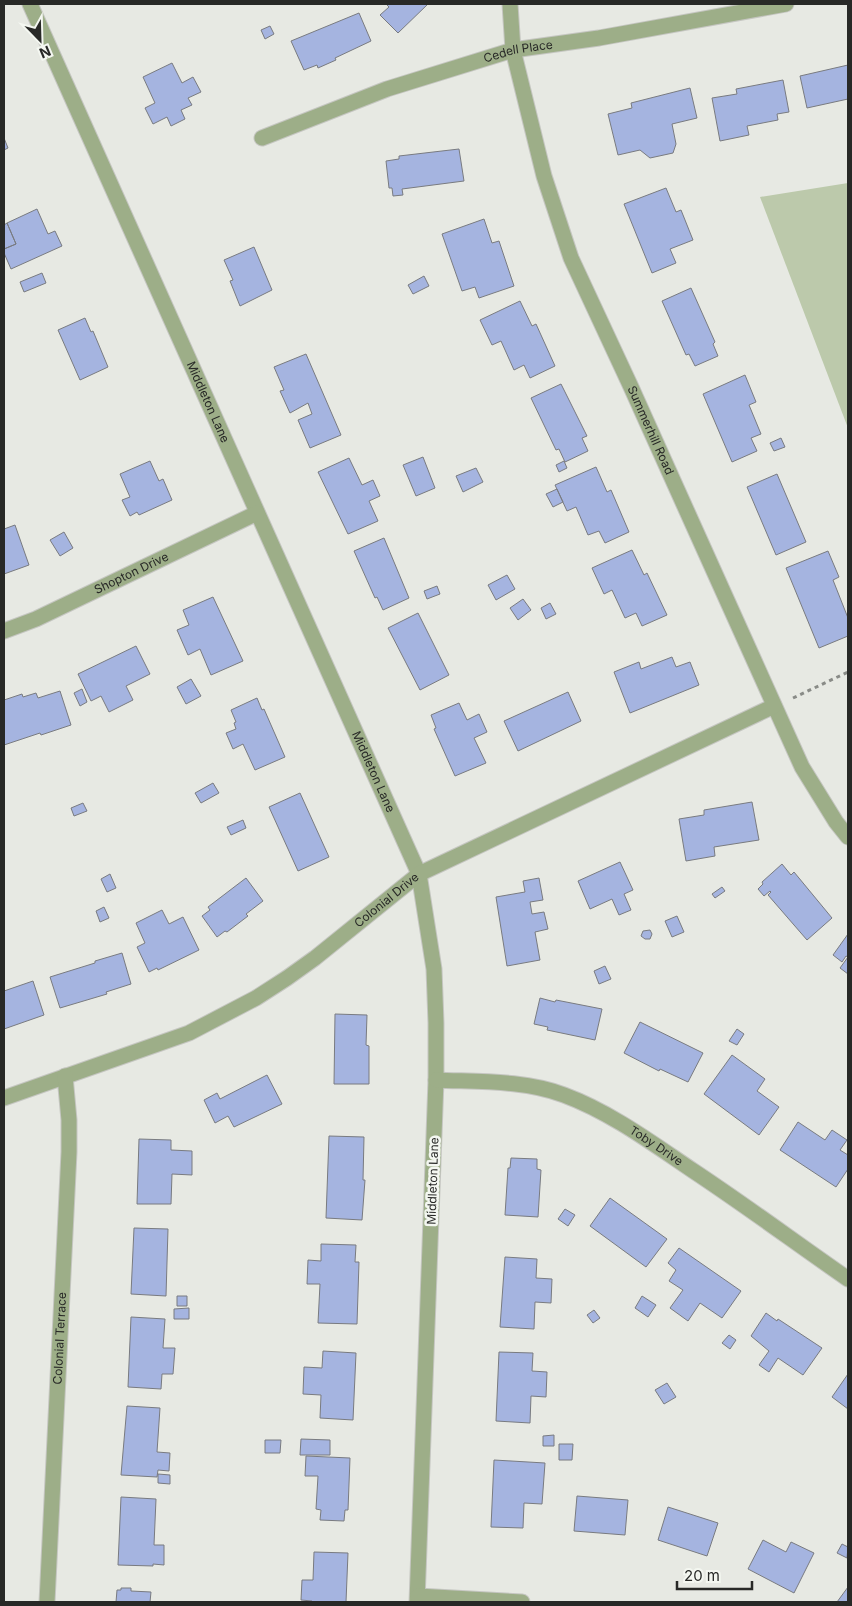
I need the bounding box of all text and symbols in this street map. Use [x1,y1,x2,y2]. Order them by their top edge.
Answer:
north arrow [15,15,65,65]
street label: Cedell Place [482,37,554,66]
text: N [37,43,54,62]
street label: Middleton Lane [184,359,233,445]
street label: Summerhill Road [624,383,677,477]
street label: Shopton Drive [92,549,171,597]
street label: Middleton Lane [349,729,398,815]
street label: Colonial Drive [351,869,422,930]
street label: Toby Drive [627,1122,686,1169]
street label: Middleton Lane [423,1137,442,1225]
street label: Colonial Terrace [50,1292,69,1385]
scale bar [677,1558,752,1590]
text: 20 m [684,1566,720,1585]

